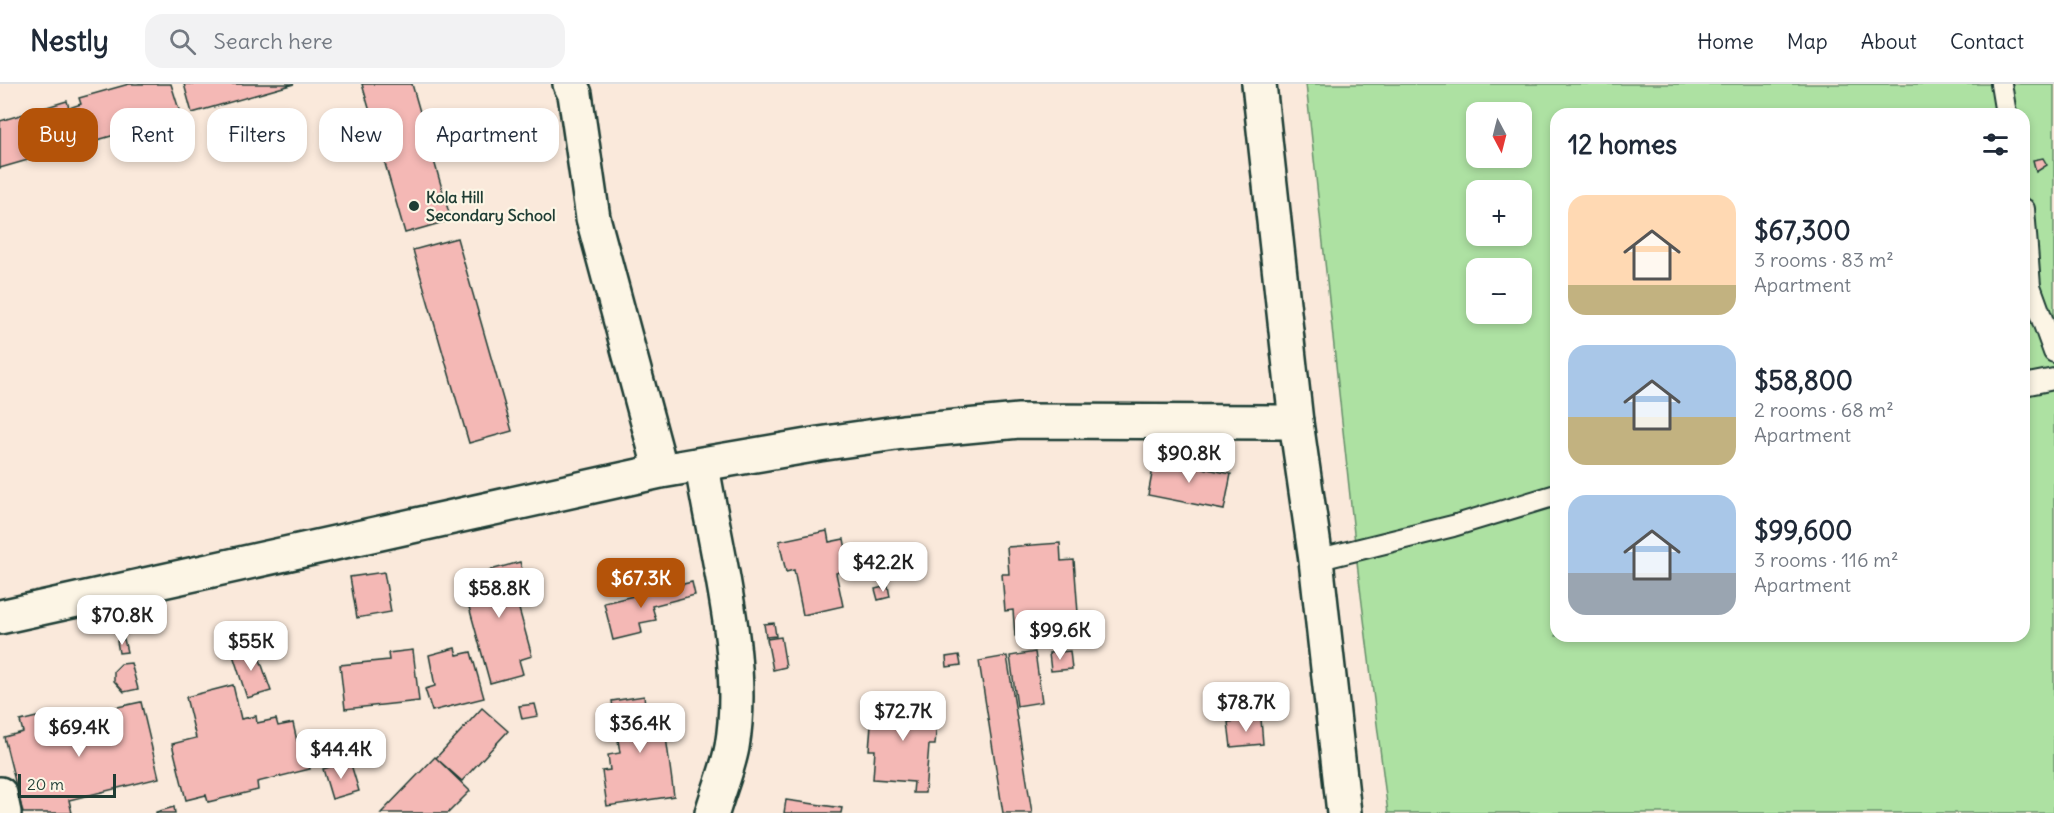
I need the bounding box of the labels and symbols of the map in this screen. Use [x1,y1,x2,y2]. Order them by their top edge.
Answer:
north arrow [1466,102,1532,168]
place label: Kola Hill Secondary School [426,187,556,226]
marker: Kola Hill Secondary School [407,199,421,213]
pin: $90.8K [1140,433,1238,484]
pin: $42.2K [834,542,932,593]
pin: $67.3K [592,558,690,609]
pin: $58.8K [450,568,548,619]
pin: $70.8K [73,595,171,646]
pin: $99.6K [1011,610,1109,661]
pin: $55K [215,621,287,672]
pin: $78.7K [1197,682,1295,733]
pin: $72.7K [854,691,952,742]
pin: $36.4K [591,703,689,754]
pin: $69.4K [30,707,128,758]
pin: $44.4K [292,729,390,780]
scale bar [18,771,116,798]

